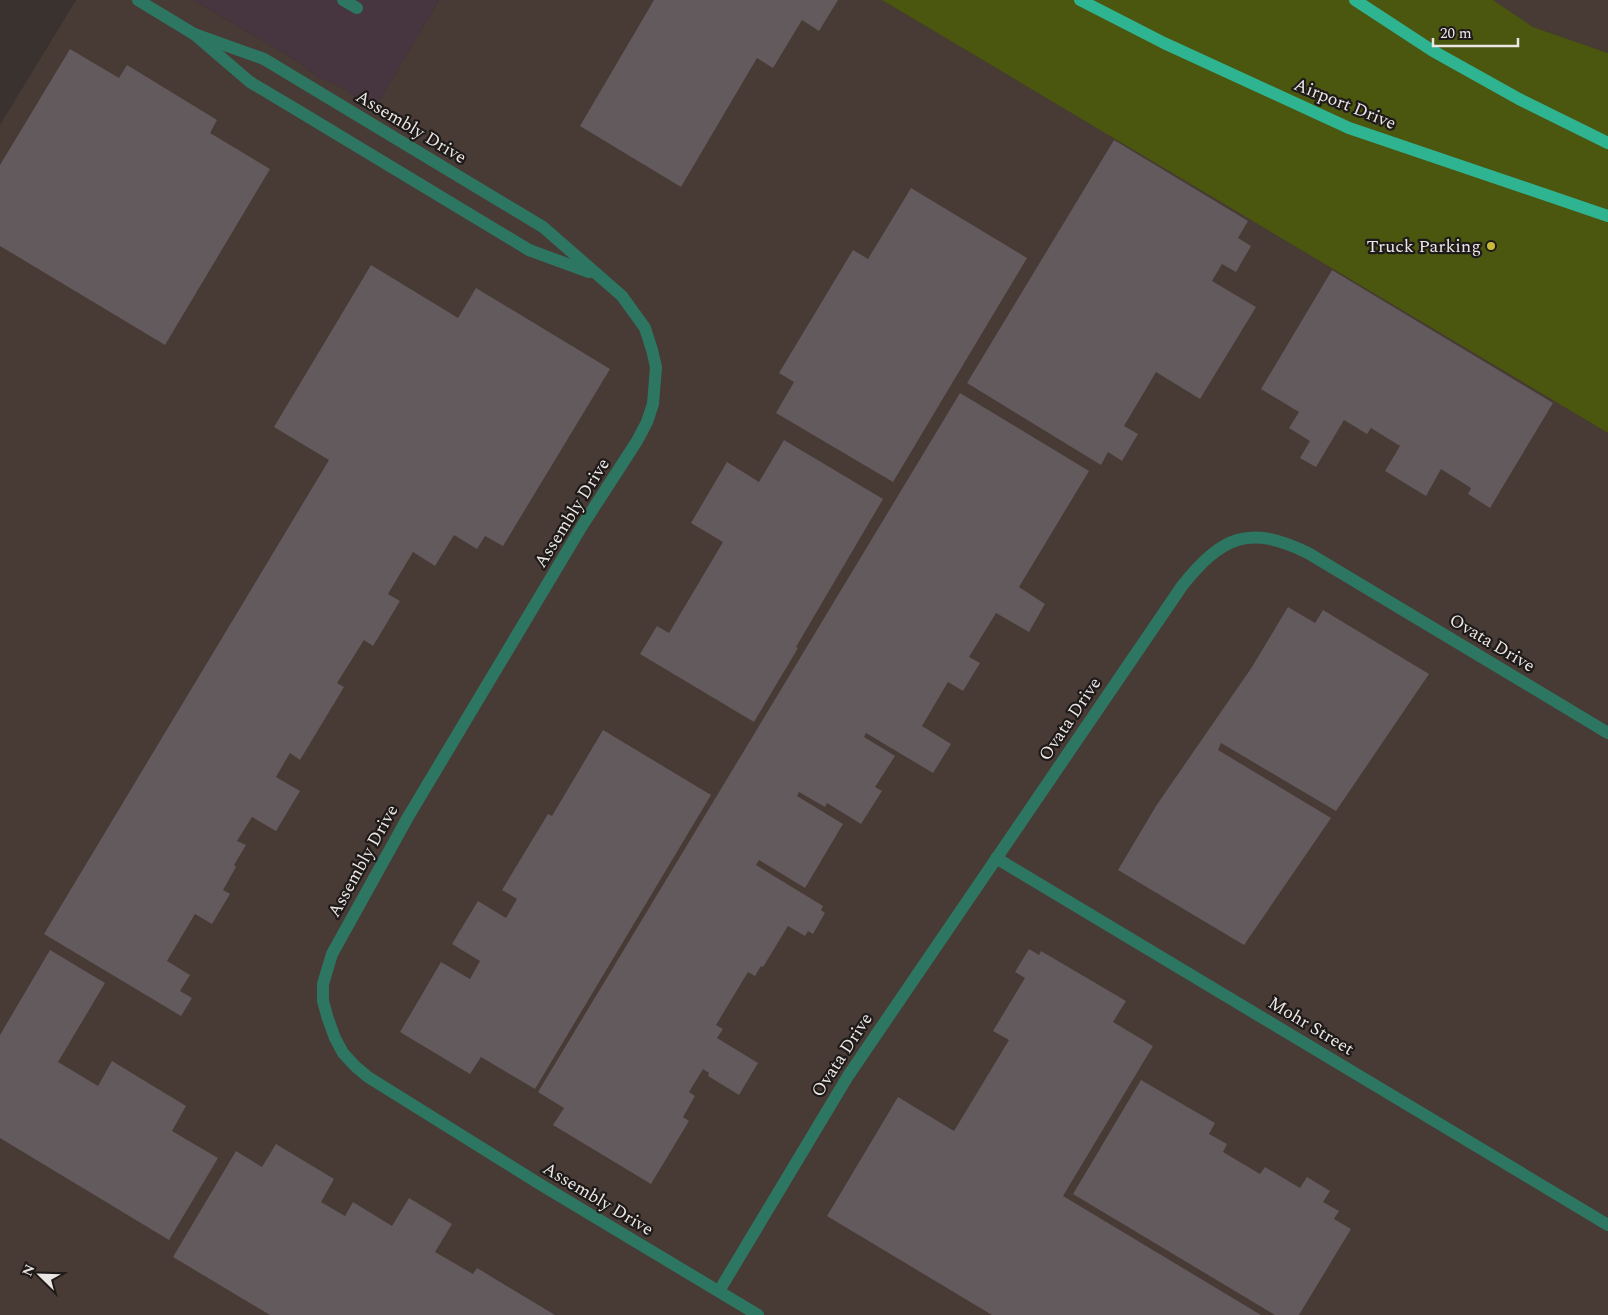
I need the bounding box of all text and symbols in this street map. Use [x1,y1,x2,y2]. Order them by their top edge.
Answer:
scale bar [1433,15,1518,47]
text: 20 m [1440,22,1472,45]
street label: Airport Drive [1290,71,1400,137]
street label: Assembly Drive [350,83,472,171]
place label: Truck Parking [1366,233,1481,260]
marker: Truck Parking [1485,240,1497,252]
street label: Assembly Drive [527,453,617,573]
street label: Ovata Drive [1444,607,1540,679]
street label: Ovata Drive [1032,672,1108,766]
street label: Assembly Drive [321,800,405,922]
street label: Mohr Street [1263,990,1359,1062]
street label: Ovata Drive [805,1007,879,1103]
street label: Assembly Drive [537,1155,659,1243]
north arrow [15,1250,65,1300]
text: N [17,1261,40,1279]

